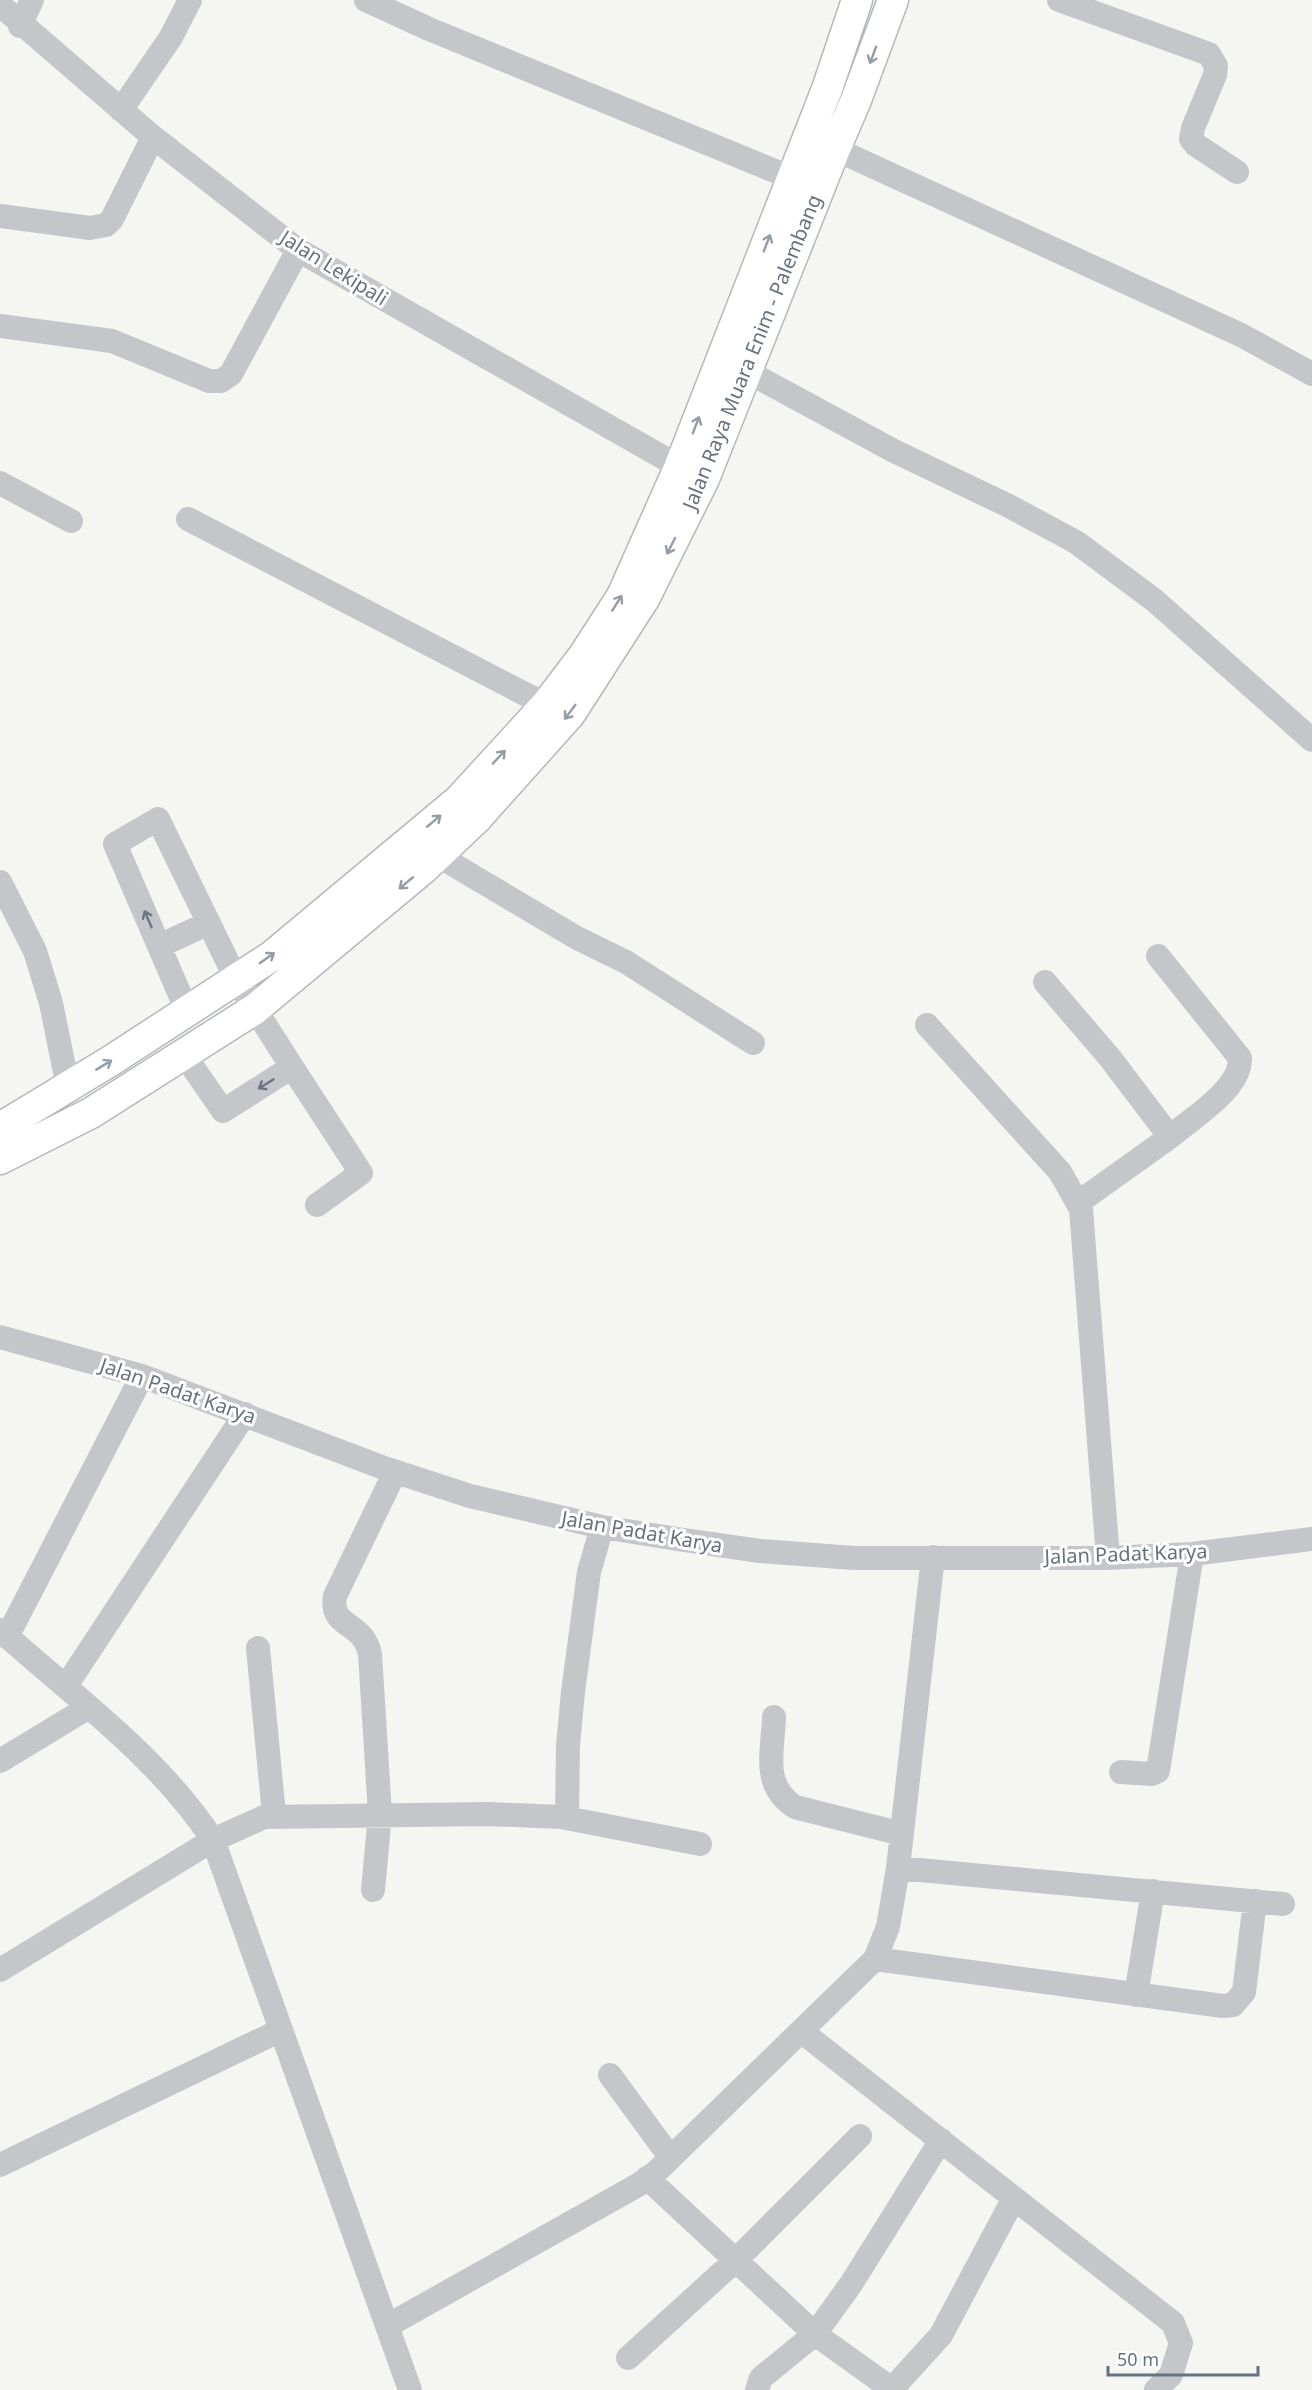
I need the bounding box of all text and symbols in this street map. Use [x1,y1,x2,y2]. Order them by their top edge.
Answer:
one-way arrow [866,45,877,64]
street label: Jalan Raya Muara Enim - Palembang [675,190,827,515]
street label: Jalan Lekipali [274,223,393,311]
one-way arrow [762,234,773,253]
one-way arrow [691,416,702,434]
one-way arrow [665,536,676,554]
one-way arrow [612,595,624,612]
one-way arrow [564,704,577,720]
one-way arrow [492,750,506,765]
one-way arrow [426,814,442,827]
one-way arrow [399,876,414,890]
one-way arrow [141,910,152,928]
one-way arrow [259,952,275,964]
one-way arrow [95,1059,112,1071]
one-way arrow [258,1078,275,1090]
street label: Jalan Padat Karya [95,1351,260,1430]
street label: Jalan Padat Karya [557,1504,725,1559]
street label: Jalan Padat Karya [1042,1537,1208,1570]
scale bar [1108,2339,1258,2377]
text: 50 m [1117,2347,1159,2371]

